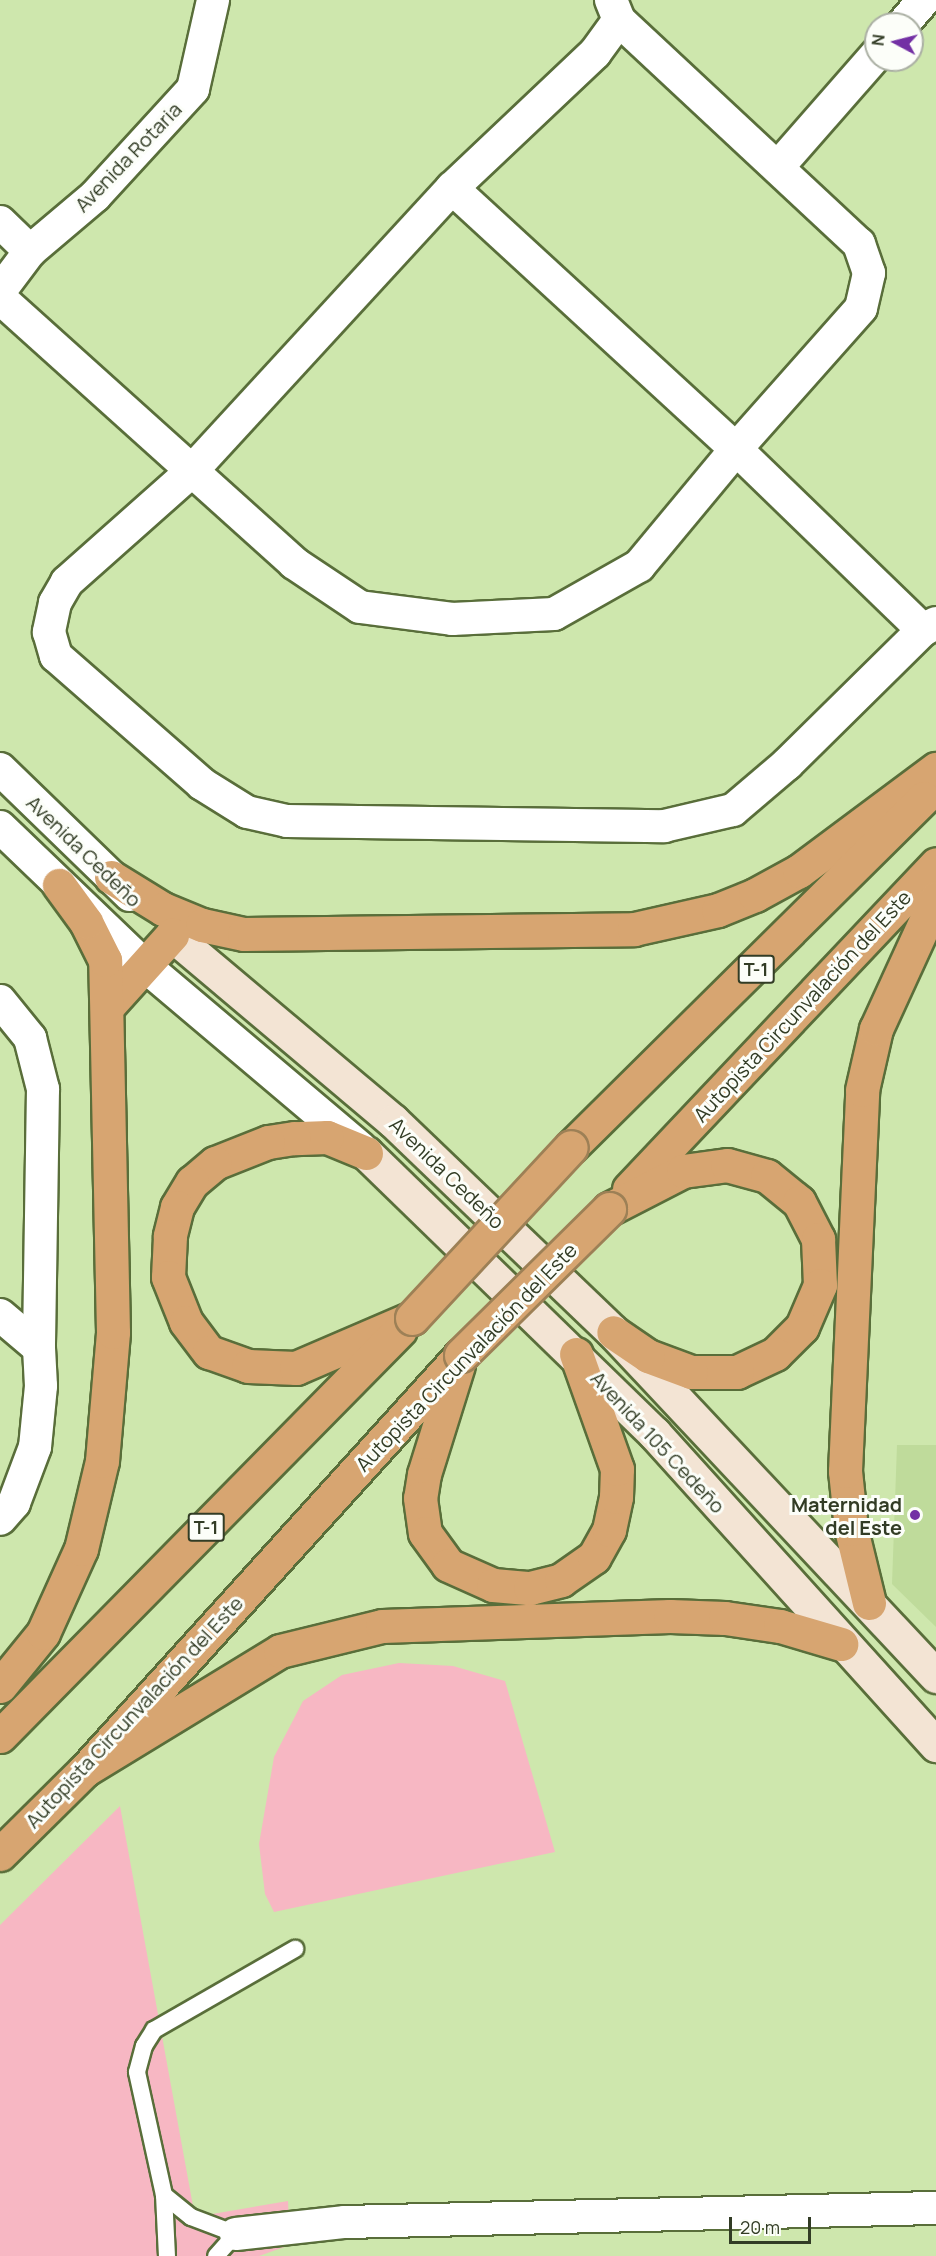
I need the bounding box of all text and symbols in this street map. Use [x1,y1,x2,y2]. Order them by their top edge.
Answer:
north arrow [864,12,924,72]
text: N [867,33,890,47]
street label: Avenida Rotaria [70,97,186,217]
street label: Avenida Cedeño [22,790,146,912]
street label: Autopista Circunvalación del Este [688,885,916,1127]
road number: T-1 [736,954,776,984]
street label: Avenida Cedeño [385,1112,509,1234]
street label: Autopista Circunvalación del Este [350,1238,582,1476]
street label: Avenida 105 Cedeño [586,1366,730,1518]
place label: Maternidad del Este [791,1492,902,1539]
marker: Maternidad del Este [906,1506,924,1524]
road number: T-1 [186,1512,226,1542]
street label: Autopista Circunvalación del Este [20,1591,248,1833]
scale bar [732,2205,814,2243]
text: 20 m [740,2215,780,2239]

